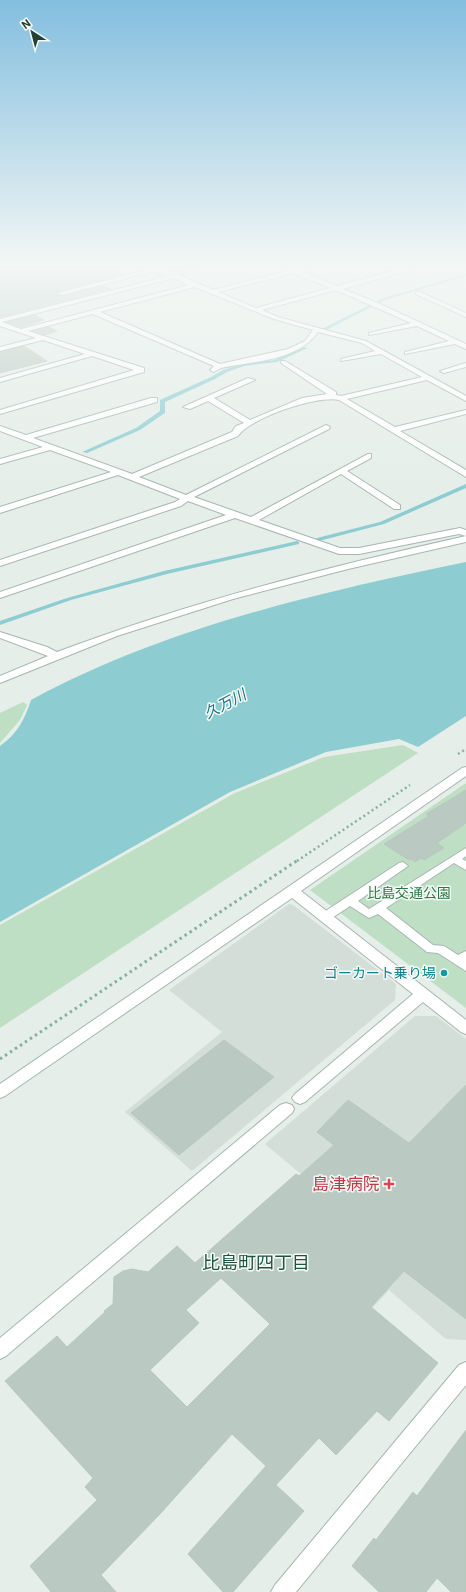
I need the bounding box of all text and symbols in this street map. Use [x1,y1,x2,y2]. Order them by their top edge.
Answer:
north arrow [12,12,52,52]
text: N [19,17,34,32]
water label: 久万川 [201,685,251,723]
park label: 比島交通公園 [367,885,451,901]
place label: ゴーカート乗り場 [324,965,436,981]
marker: ゴーカート乗り場 [439,968,449,978]
place label: 島津病院 [312,1174,380,1194]
marker: 島津病院 [383,1178,395,1190]
district label: 比島町四丁目 [202,1252,310,1273]

